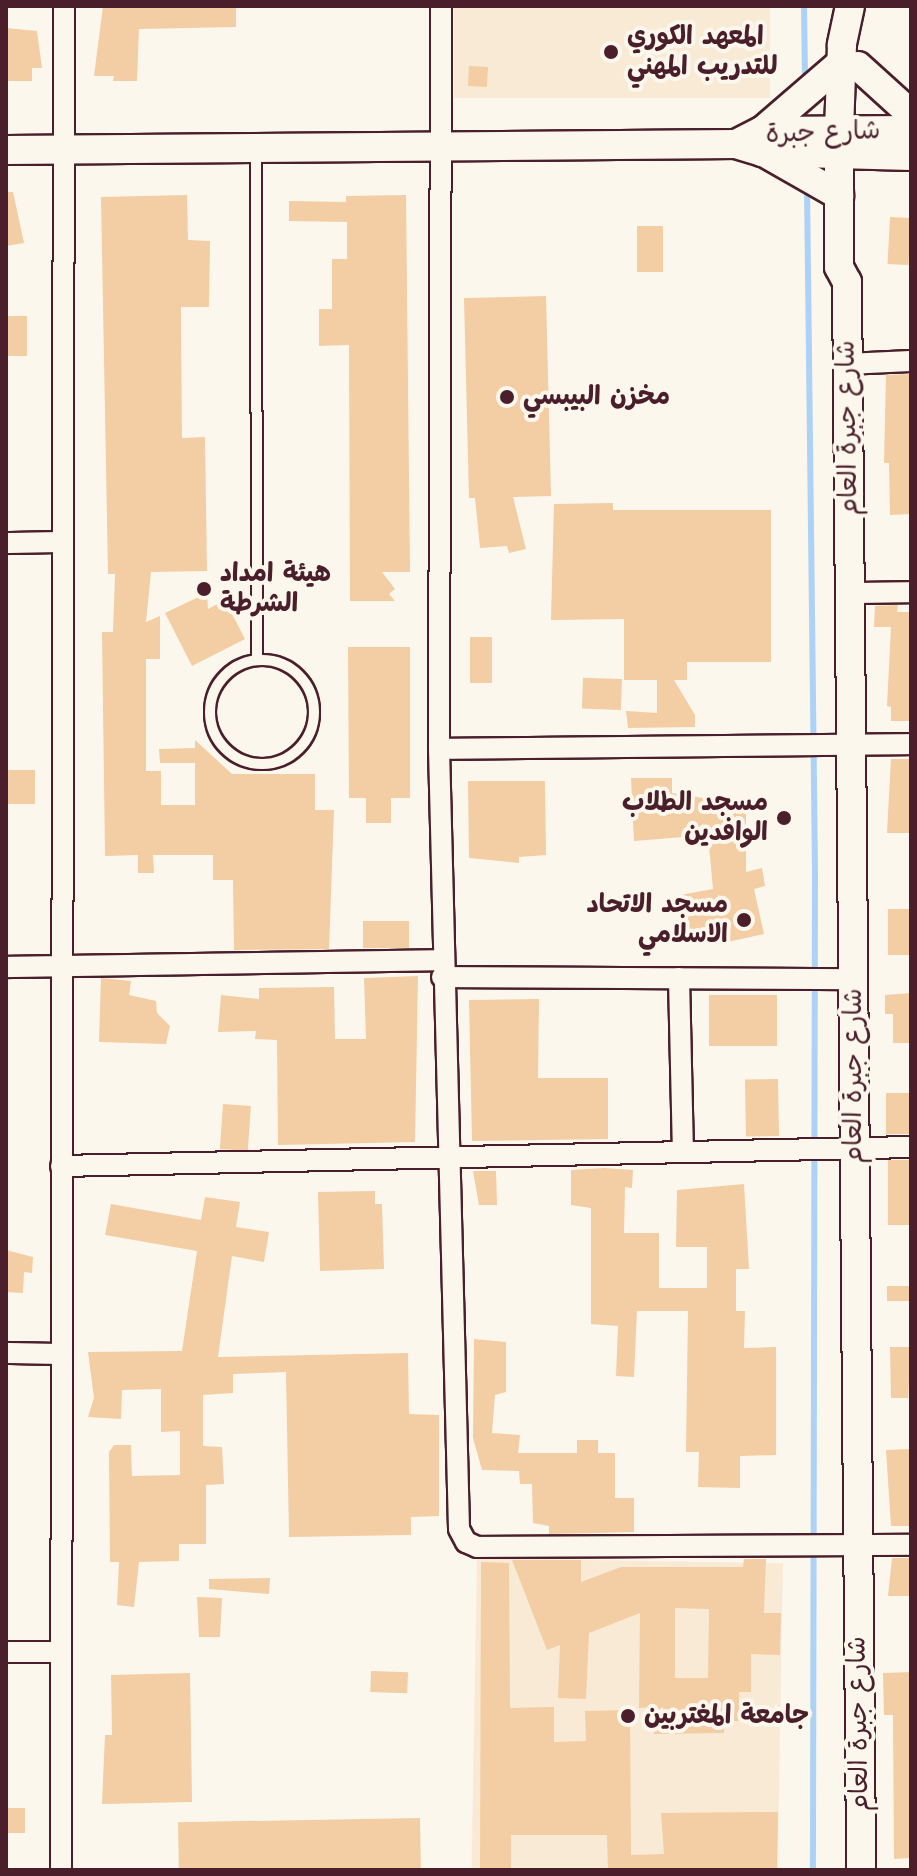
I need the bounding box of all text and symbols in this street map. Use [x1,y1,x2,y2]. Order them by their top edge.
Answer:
place label: المعهد الكوري للتدريب المهني [627,21,778,82]
marker: المعهد الكوري للتدريب المهني [602,43,620,61]
street label: شارع جبرة [765,115,881,151]
street label: شارع جبرة العام [831,340,865,516]
place label: مخزن البيبسي [523,381,670,413]
marker: مخزن البيبسي [498,388,516,406]
place label: هيئة امداد الشرطة [220,558,331,620]
marker: هيئة امداد الشرطة [195,580,213,598]
place label: مسجد الطلاب الوافدين [622,787,768,848]
marker: مسجد الطلاب الوافدين [775,809,793,827]
place label: مسجد الاتحاد الاسلامي [586,889,728,950]
marker: مسجد الاتحاد الاسلامي [735,911,753,929]
street label: شارع جبرة العام [838,988,870,1164]
street label: شارع جبرة العام [842,1636,876,1812]
place label: جامعة المغتربين [644,1700,809,1732]
marker: جامعة المغتربين [619,1707,637,1725]

